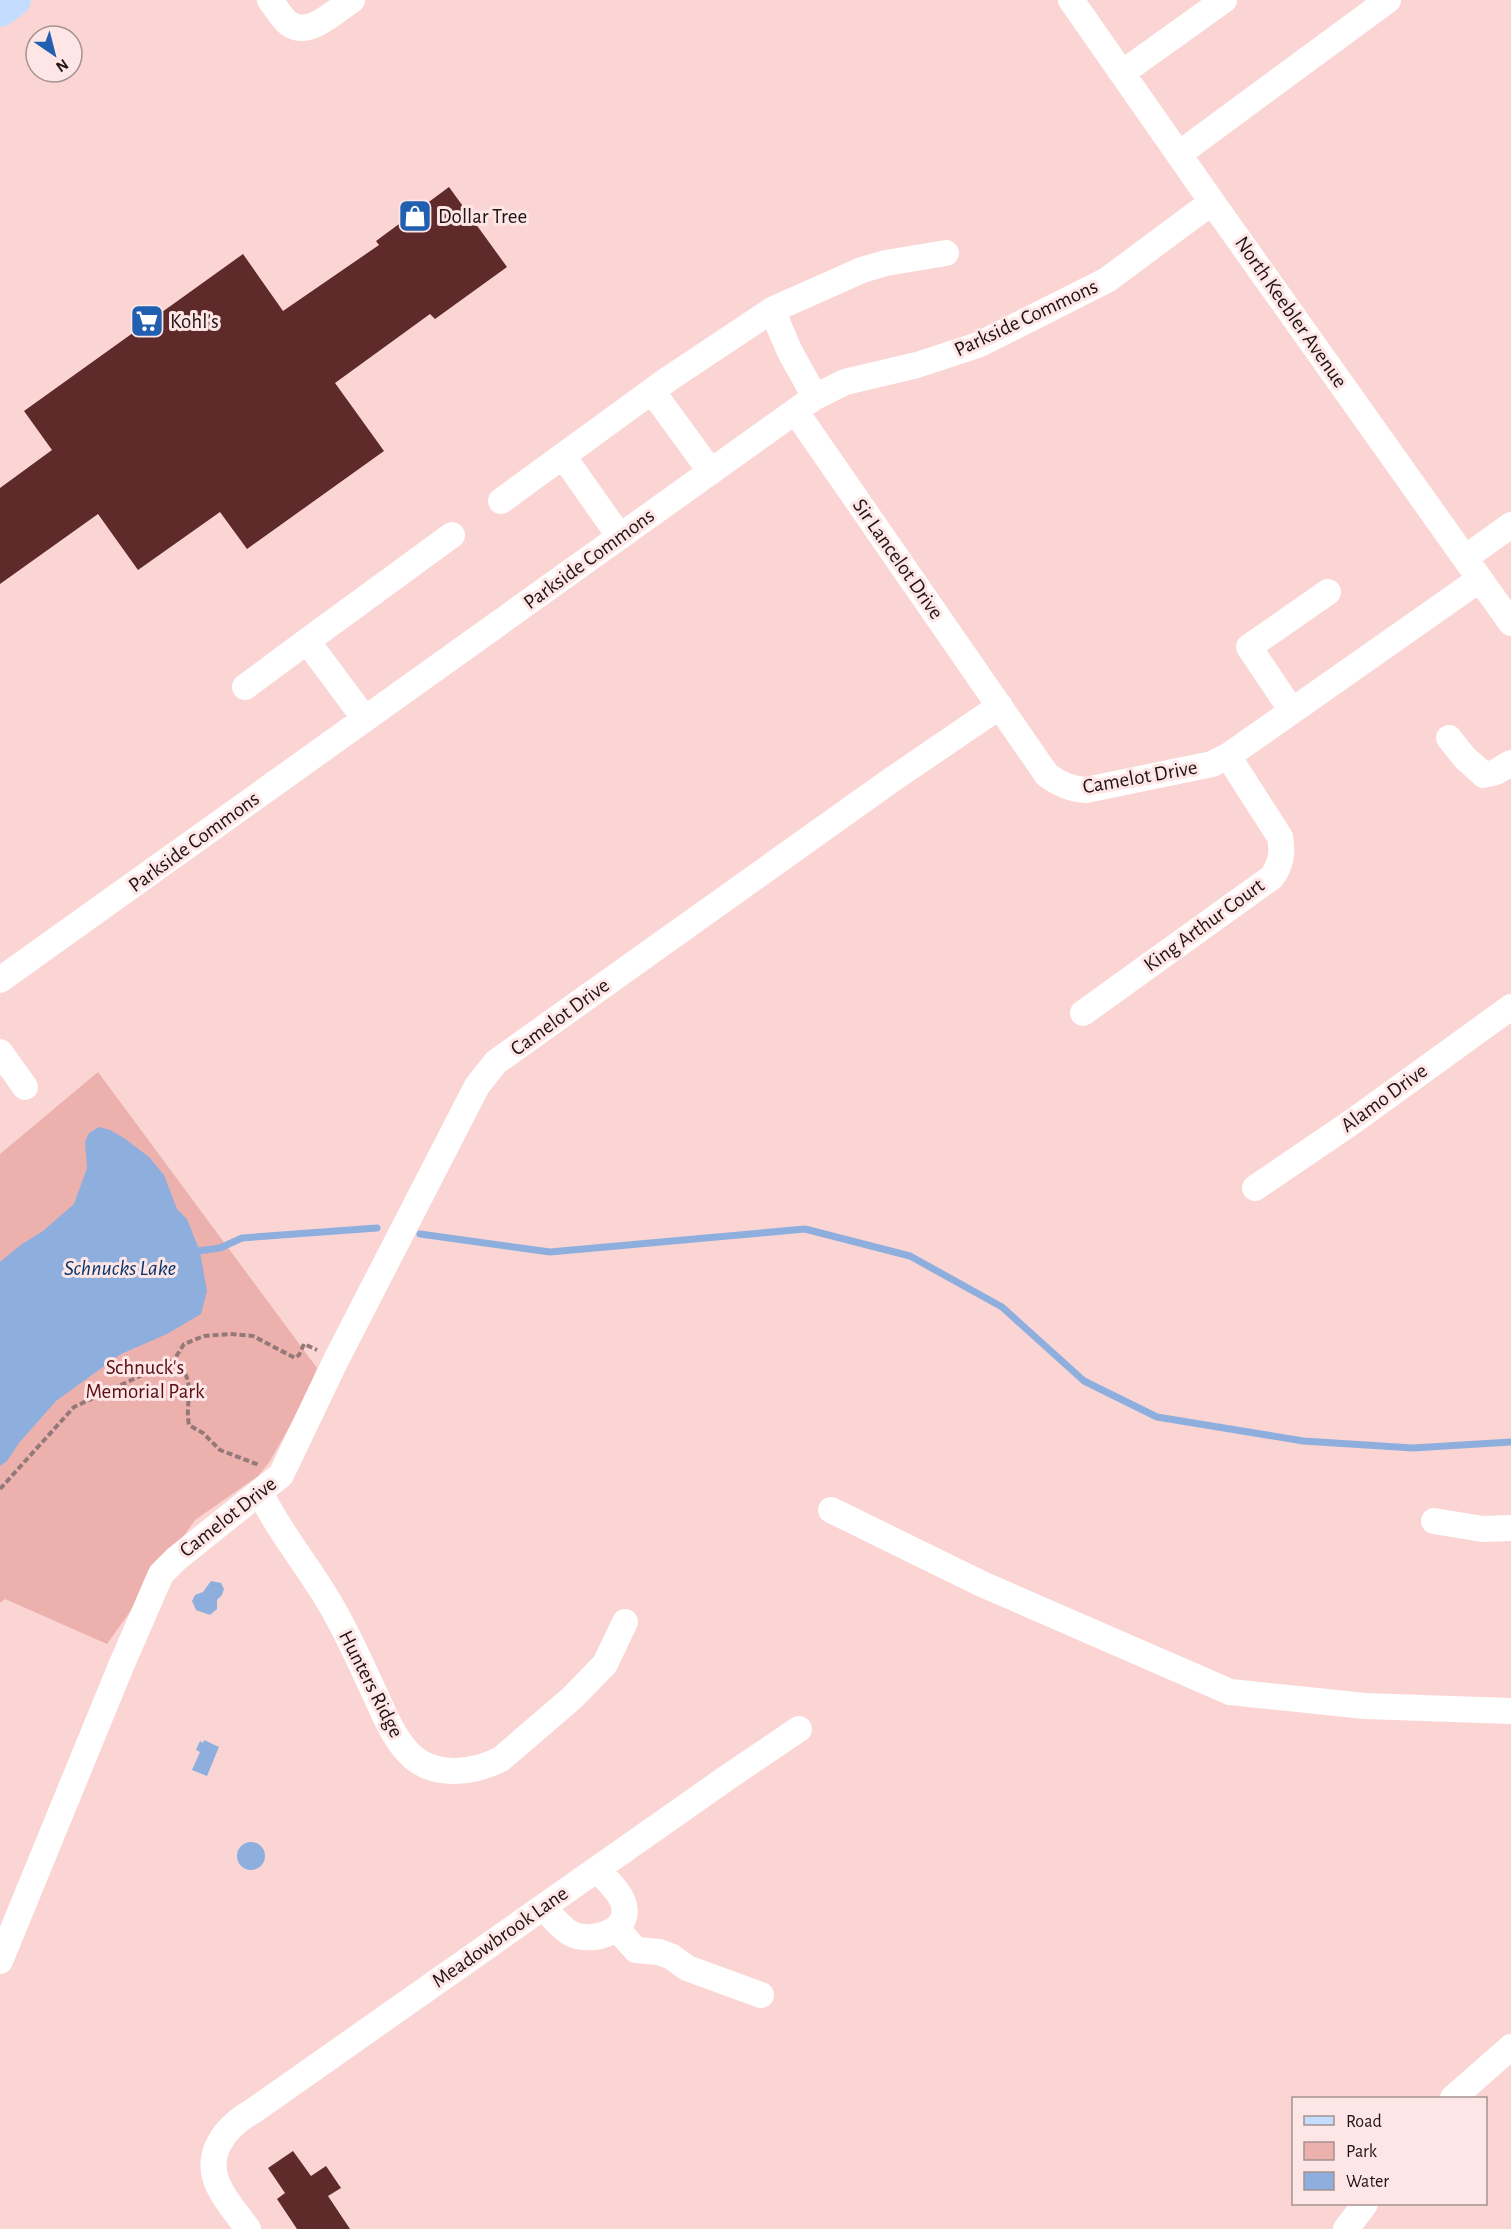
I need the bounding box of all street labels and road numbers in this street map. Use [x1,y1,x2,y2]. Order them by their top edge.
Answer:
street label: North Keebler Avenue [1231,233,1351,391]
street label: Parkside Commons [951,276,1101,360]
street label: Sir Lancelot Drive [849,495,947,623]
street label: Parkside Commons [520,505,658,613]
street label: Camelot Drive [1081,757,1199,797]
street label: Parkside Commons [125,788,263,896]
street label: King Arthur Court [1140,874,1268,976]
street label: Camelot Drive [507,974,613,1060]
street label: Alamo Drive [1337,1060,1431,1136]
street label: Camelot Drive [176,1473,280,1561]
street label: Hunters Ridge [335,1627,407,1741]
street label: Meadowbrook Lane [428,1882,572,1992]

